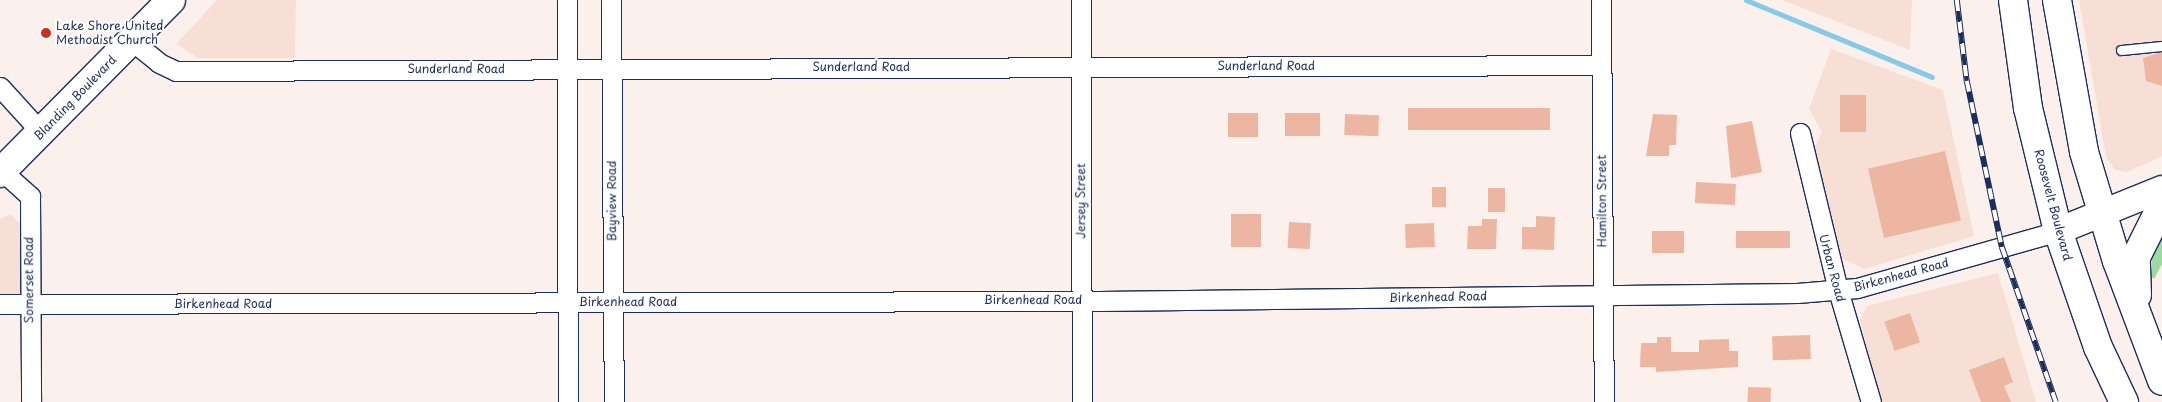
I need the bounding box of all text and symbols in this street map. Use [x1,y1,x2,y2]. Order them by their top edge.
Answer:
place label: Lake Shore United Methodist Church [56,19,163,47]
marker: Lake Shore United Methodist Church [40,27,52,39]
street label: Blanding Boulevard [31,52,119,144]
street label: Sunderland Road [1217,59,1315,73]
street label: Sunderland Road [812,60,910,74]
street label: Sunderland Road [407,62,505,76]
street label: Roosevelt Boulevard [2031,147,2075,263]
street label: Hamilton Street [1595,155,1609,247]
street label: Bayview Road [605,161,619,241]
street label: Jersey Street [1074,163,1088,239]
street label: Urban Road [1816,233,1848,303]
street label: Somerset Road [22,237,36,323]
street label: Birkenhead Road [1851,255,1951,295]
street label: Birkenhead Road [1388,289,1488,305]
street label: Birkenhead Road [983,293,1083,307]
street label: Birkenhead Road [578,295,678,309]
street label: Birkenhead Road [173,297,273,311]

